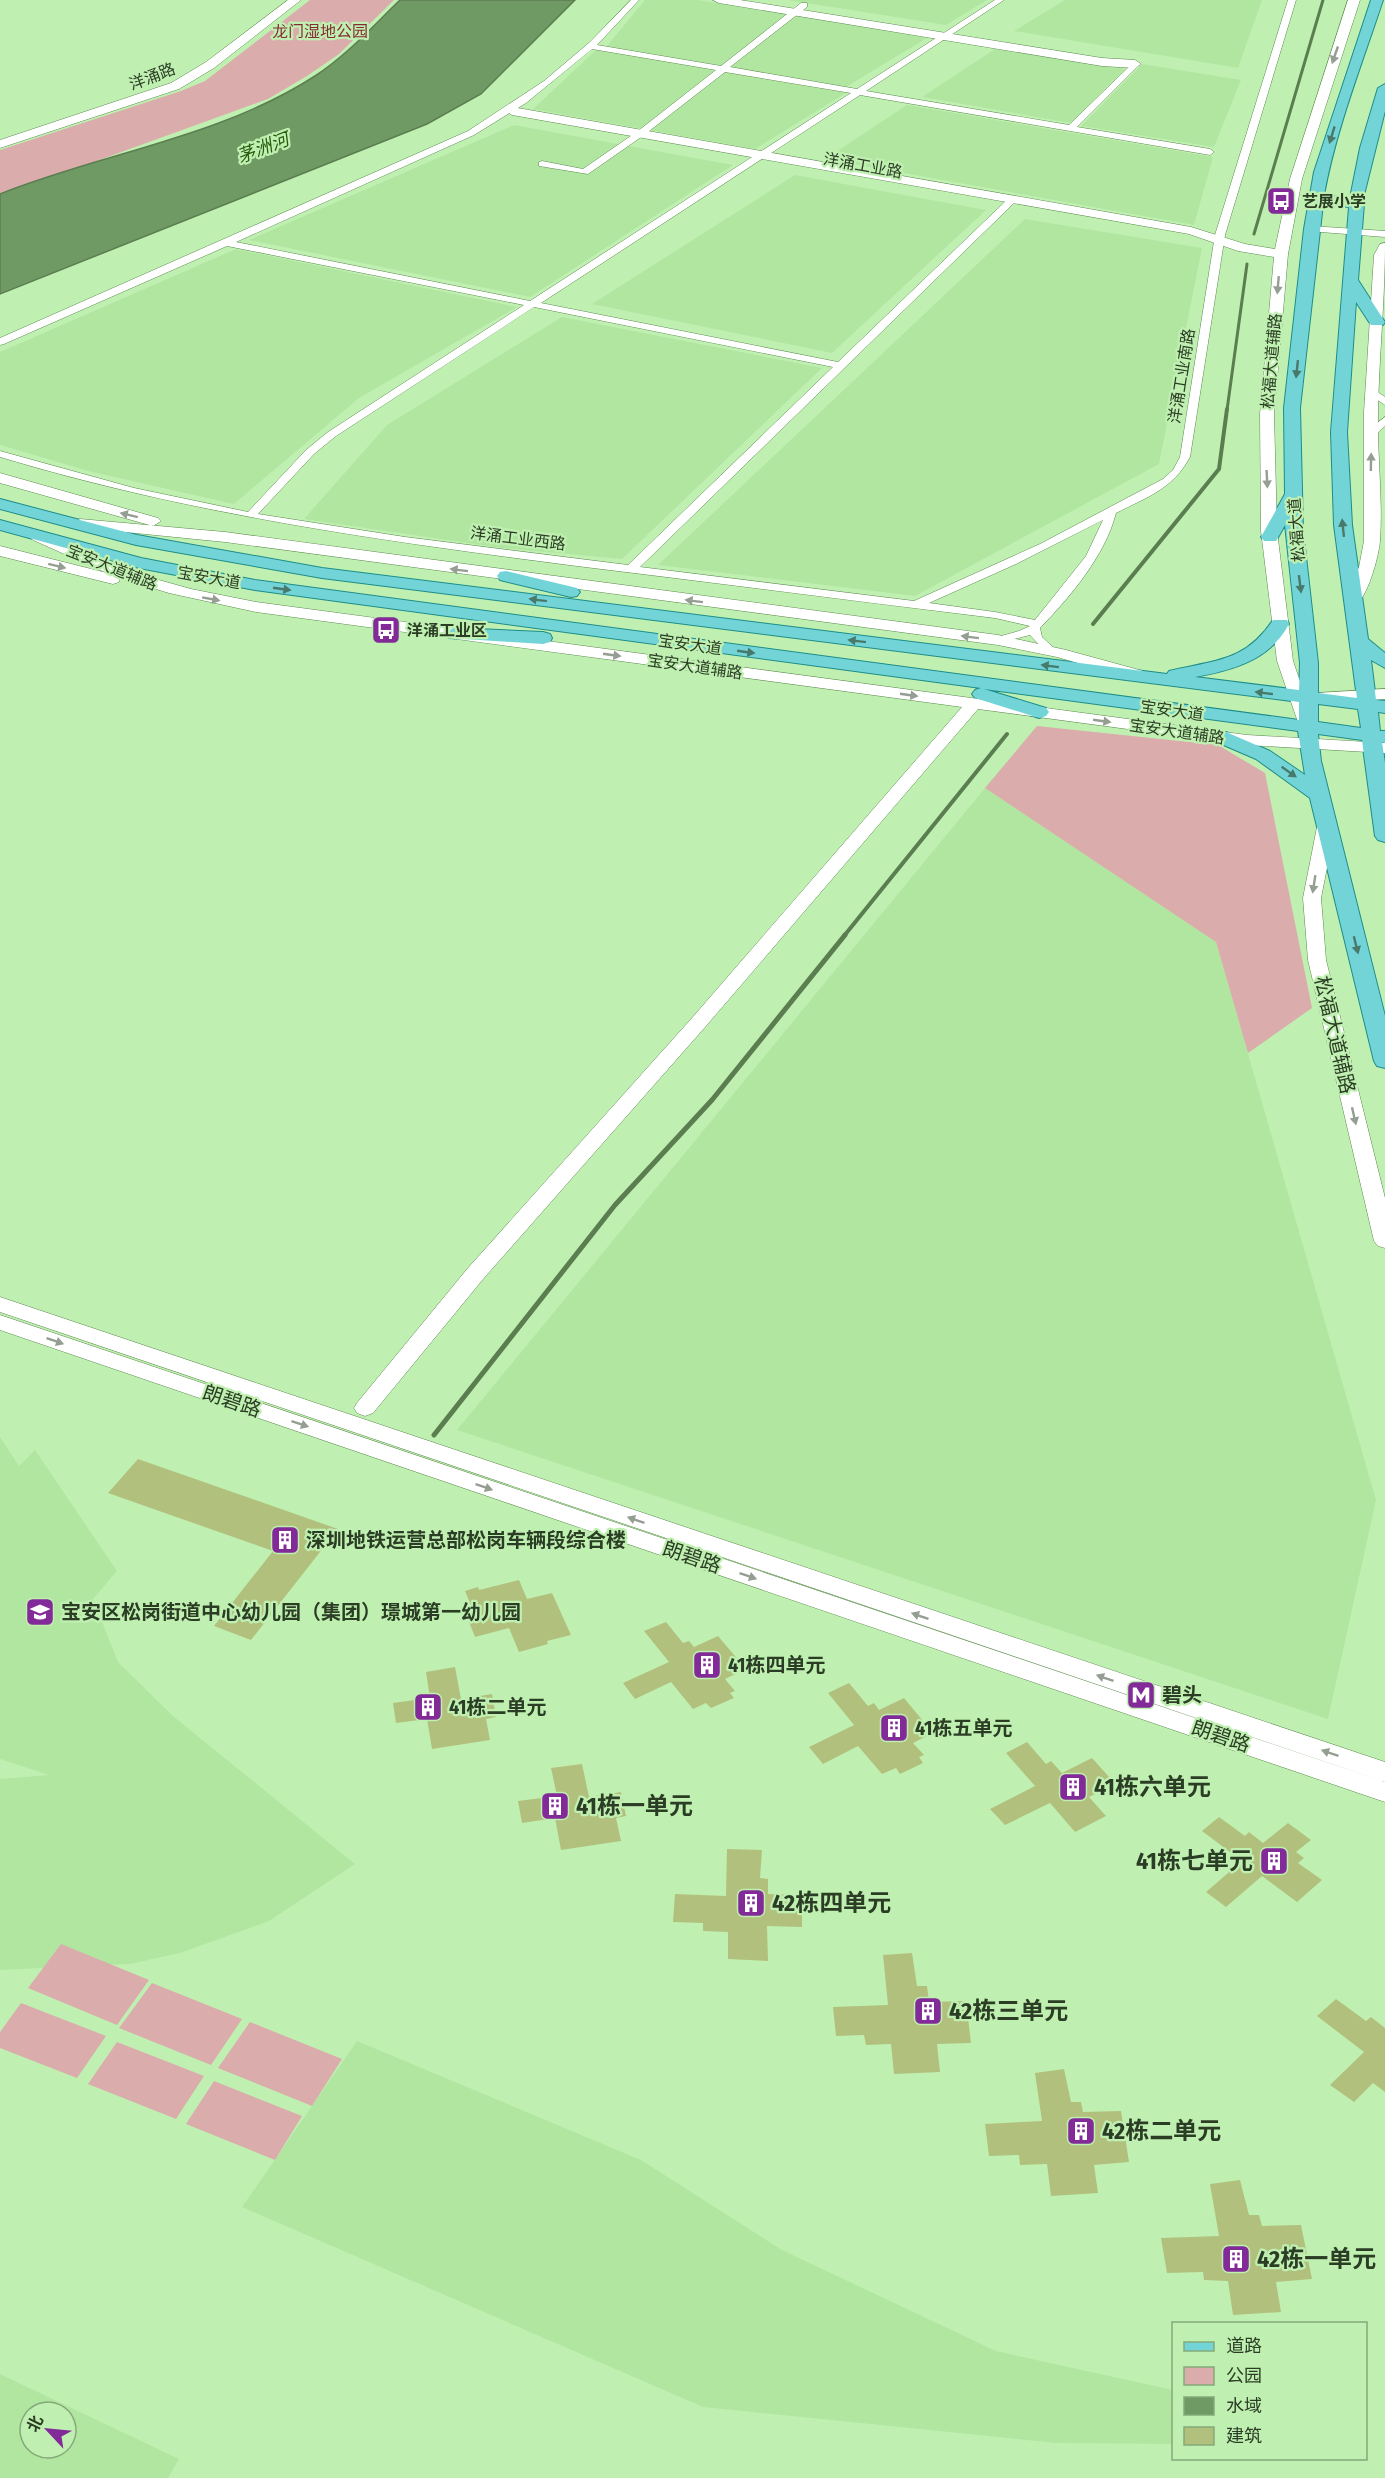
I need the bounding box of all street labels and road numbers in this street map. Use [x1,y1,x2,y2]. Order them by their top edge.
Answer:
street label: 洋涌路 [126,59,178,94]
street label: 洋涌工业路 [822,149,904,182]
street label: 松福大道辅路 [1258,312,1285,410]
street label: 洋涌工业南路 [1165,327,1198,425]
street label: 松福大道 [1285,497,1308,563]
street label: 洋涌工业西路 [469,523,567,554]
street label: 宝安大道辅路 [64,541,160,594]
street label: 宝安大道 [176,563,242,592]
street label: 宝安大道 [657,631,723,658]
street label: 宝安大道辅路 [646,650,744,683]
street label: 宝安大道 [1139,697,1205,724]
street label: 宝安大道辅路 [1128,715,1226,748]
street label: 松福大道辅路 [1310,974,1360,1096]
street label: 朗碧路 [200,1380,264,1422]
street label: 朗碧路 [660,1536,724,1578]
street label: 朗碧路 [1189,1715,1253,1757]

